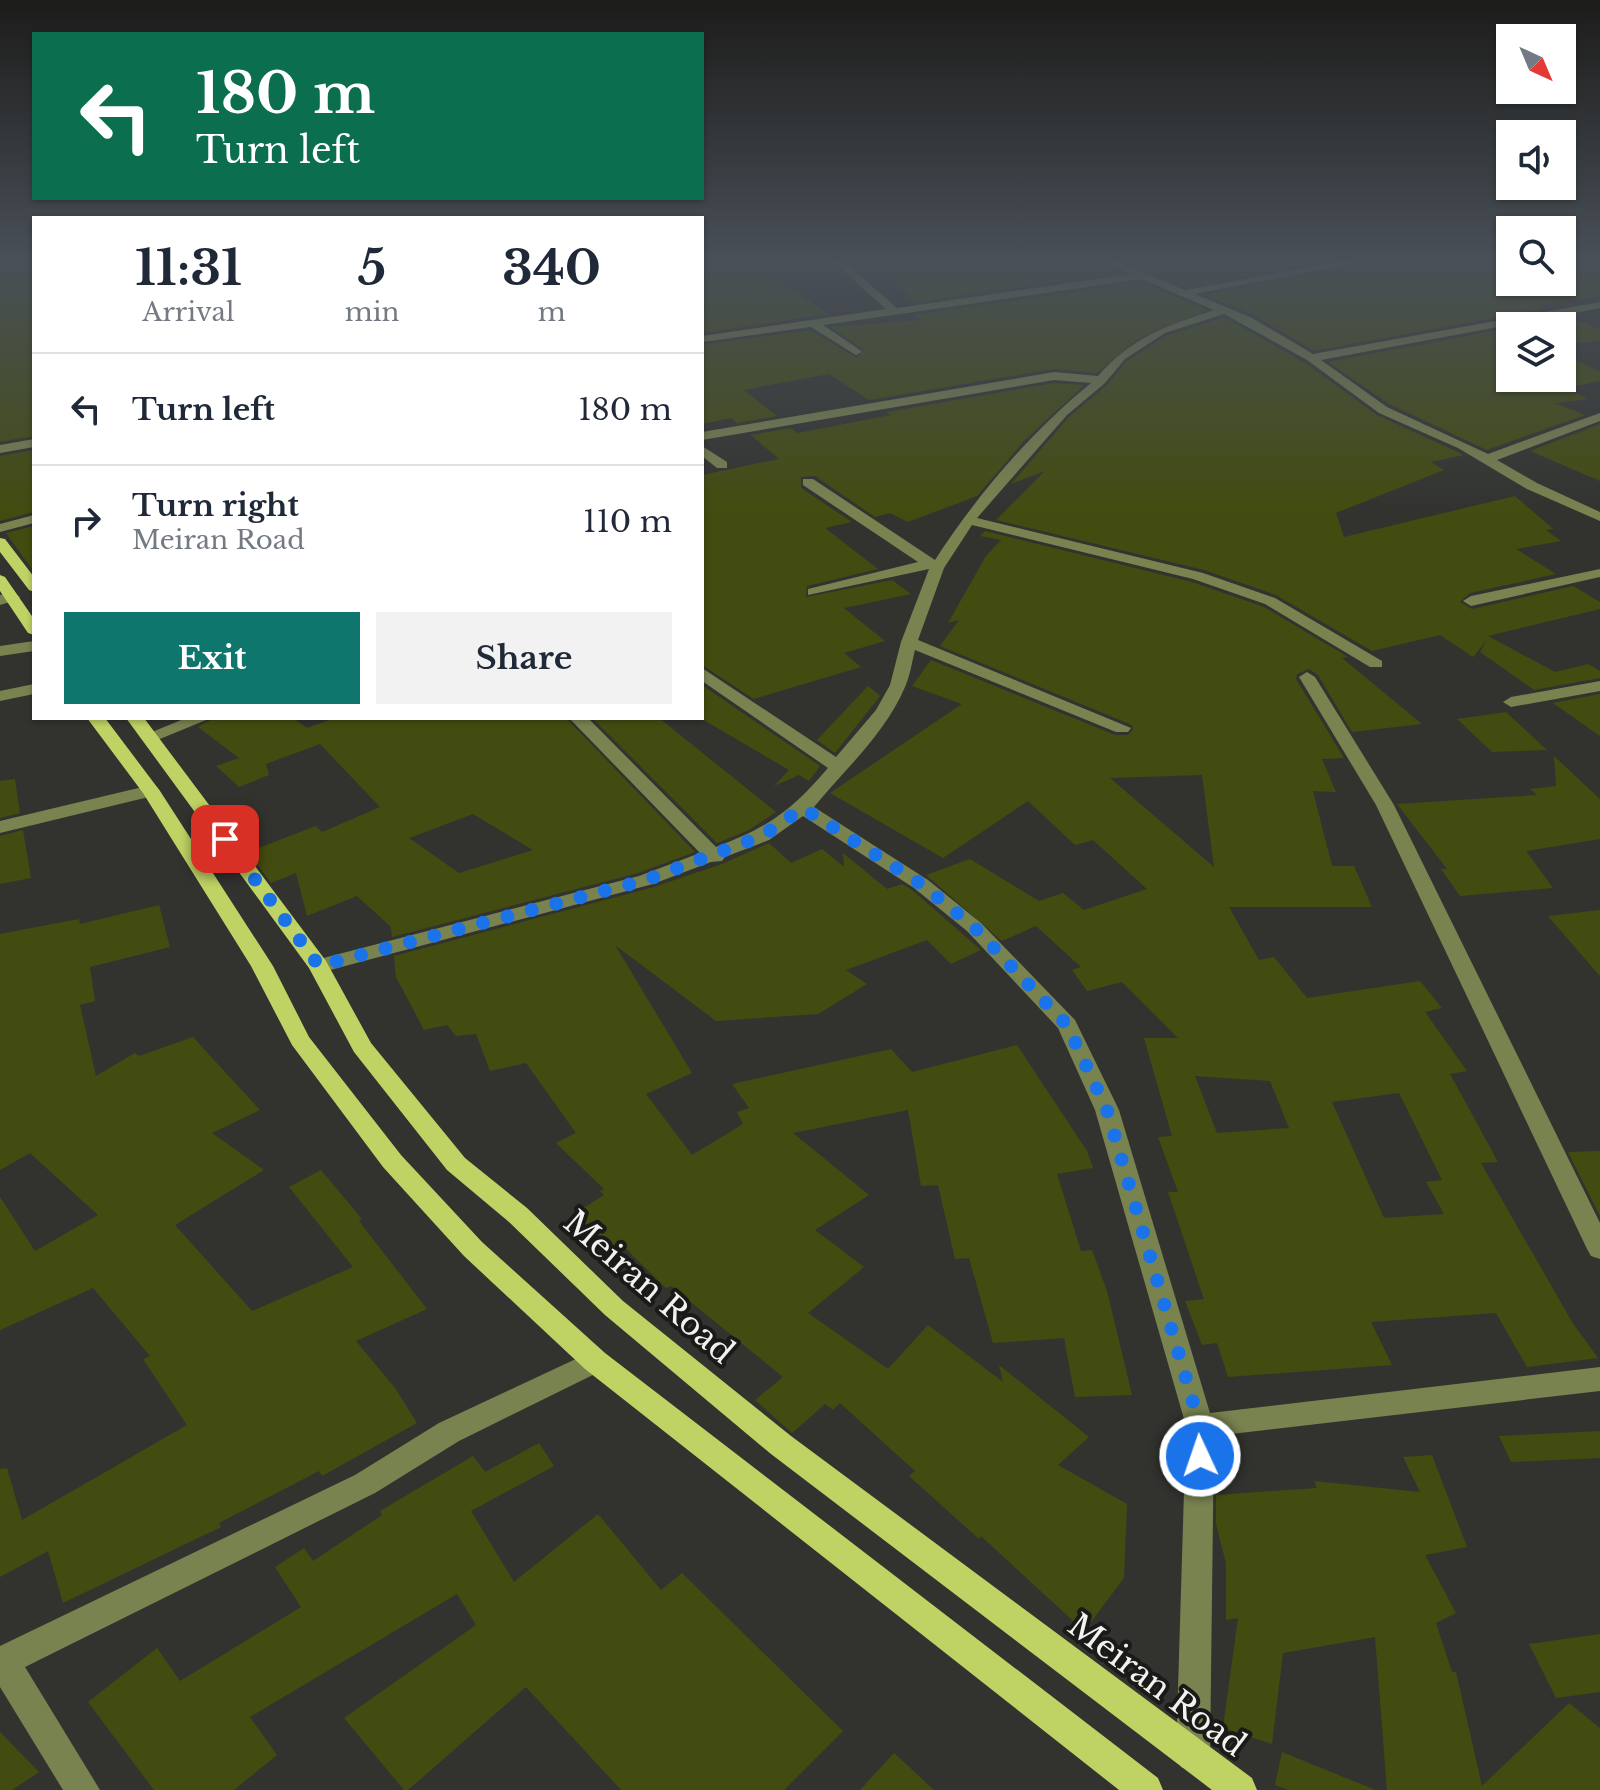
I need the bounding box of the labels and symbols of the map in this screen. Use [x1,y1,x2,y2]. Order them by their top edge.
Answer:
north arrow [1496,24,1576,104]
pin [191,805,259,873]
street label: Meiran Road [556,1202,742,1372]
position arrow [1158,1414,1242,1498]
street label: Meiran Road [1060,1605,1254,1765]

